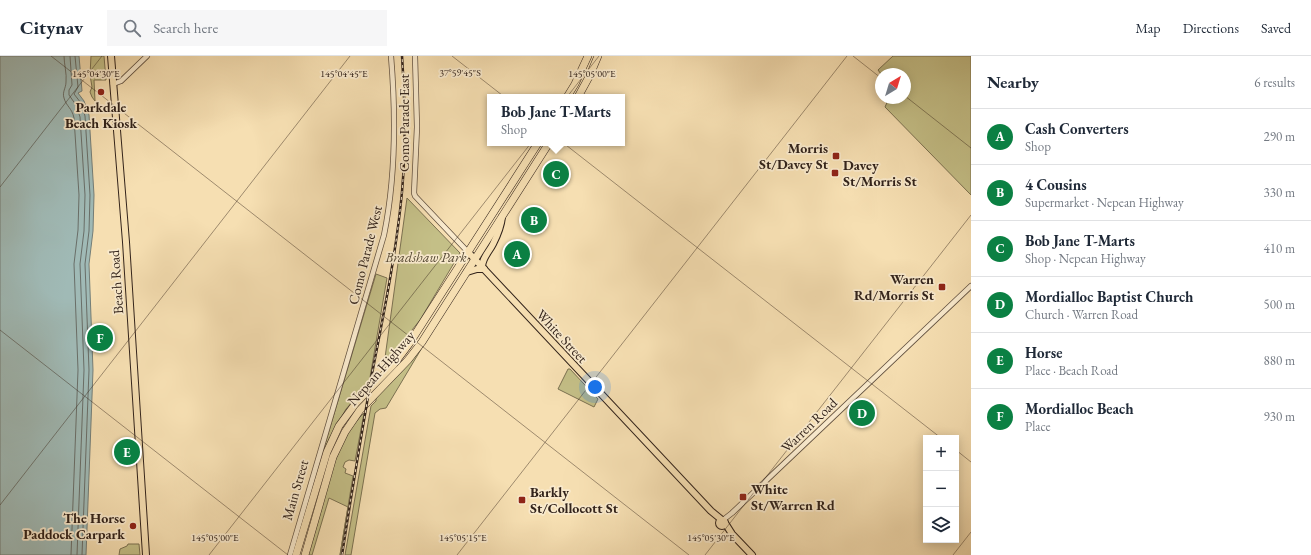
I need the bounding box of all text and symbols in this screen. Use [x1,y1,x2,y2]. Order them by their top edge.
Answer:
search box [107,10,387,46]
text: Citynav [20,15,83,40]
icon: search [121,17,143,39]
text: Search here [153,18,218,37]
text: Map [1135,19,1161,37]
text: Directions [1183,19,1239,37]
text: Saved [1261,19,1291,37]
text: 37°59'45"S [439,66,481,79]
text: 145°04'30"E [72,67,120,80]
text: 145°04'45"E [320,67,368,80]
text: 145°05'00"E [568,67,616,80]
north arrow [875,68,911,104]
text: Nearby [987,71,1039,93]
street label: Como Parade East [395,74,413,172]
text: 6 results [1254,74,1295,91]
marker: Parkdale Beach Kiosk [96,87,106,97]
popup [487,94,625,146]
place label: Parkdale Beach Kiosk [65,98,137,132]
text: Bob Jane T-Marts [501,102,611,121]
text: Cash Converters [1025,119,1129,138]
text: Shop [501,121,527,138]
text: A [995,128,1005,145]
text: 290 m [1264,128,1295,145]
text: Shop [1025,138,1051,155]
place label: Morris St/Davey St [759,139,829,173]
marker: Morris St/Davey St [831,151,841,161]
place label: Davey St/Morris St [843,156,917,190]
pin: C [543,159,569,189]
marker: Davey St/Morris St [830,168,840,178]
text: 4 Cousins [1025,175,1087,194]
text: B [996,184,1004,201]
text: 330 m [1264,184,1295,201]
text: Supermarket · Nepean Highway [1025,194,1184,211]
street label: Como Parade West [344,203,386,306]
pin: B [521,205,547,235]
text: Bob Jane T-Marts [1025,231,1135,250]
pin: A [504,239,530,269]
text: C [995,240,1005,257]
text: 410 m [1264,240,1295,257]
street label: Beach Road [105,248,127,315]
park label: Bradshaw Park [384,248,467,266]
text: Shop · Nepean Highway [1025,250,1146,267]
place label: Warren Rd/Morris St [854,270,935,304]
marker: Warren Rd/Morris St [937,282,947,292]
text: Mordialloc Baptist Church [1025,287,1193,306]
text: D [995,296,1005,313]
text: 500 m [1264,296,1295,313]
street label: White Street [533,305,592,367]
text: Church · Warren Road [1025,306,1138,323]
pin: F [87,323,113,353]
street label: Nepean Highway [343,326,419,409]
text: Horse [1025,343,1062,362]
text: E [996,352,1004,369]
text: 880 m [1264,352,1295,369]
text: Place · Beach Road [1025,362,1118,379]
your location [585,377,605,397]
street label: Warren Road [777,393,842,456]
pin: D [849,398,875,428]
text: Mordialloc Beach [1025,399,1134,418]
text: F [996,408,1004,425]
text: 930 m [1264,408,1295,425]
text: Place [1025,418,1051,435]
map controls [923,435,959,543]
button: + [923,435,959,471]
pin: E [114,437,140,467]
street label: Main Street [278,457,312,522]
button: − [923,471,959,507]
place label: White St/Warren Rd [751,480,835,514]
place label: Barkly St/Collocott St [530,483,619,517]
marker: White St/Warren Rd [738,492,748,502]
marker: Barkly St/Collocott St [517,495,527,505]
button: layers [923,507,959,543]
place label: The Horse Paddock Carpark [23,509,125,543]
marker: The Horse Paddock Carpark [128,521,138,531]
text: 145°05'00"E [191,531,239,544]
text: 145°05'15"E [439,531,487,544]
text: 145°05'30"E [687,531,735,544]

